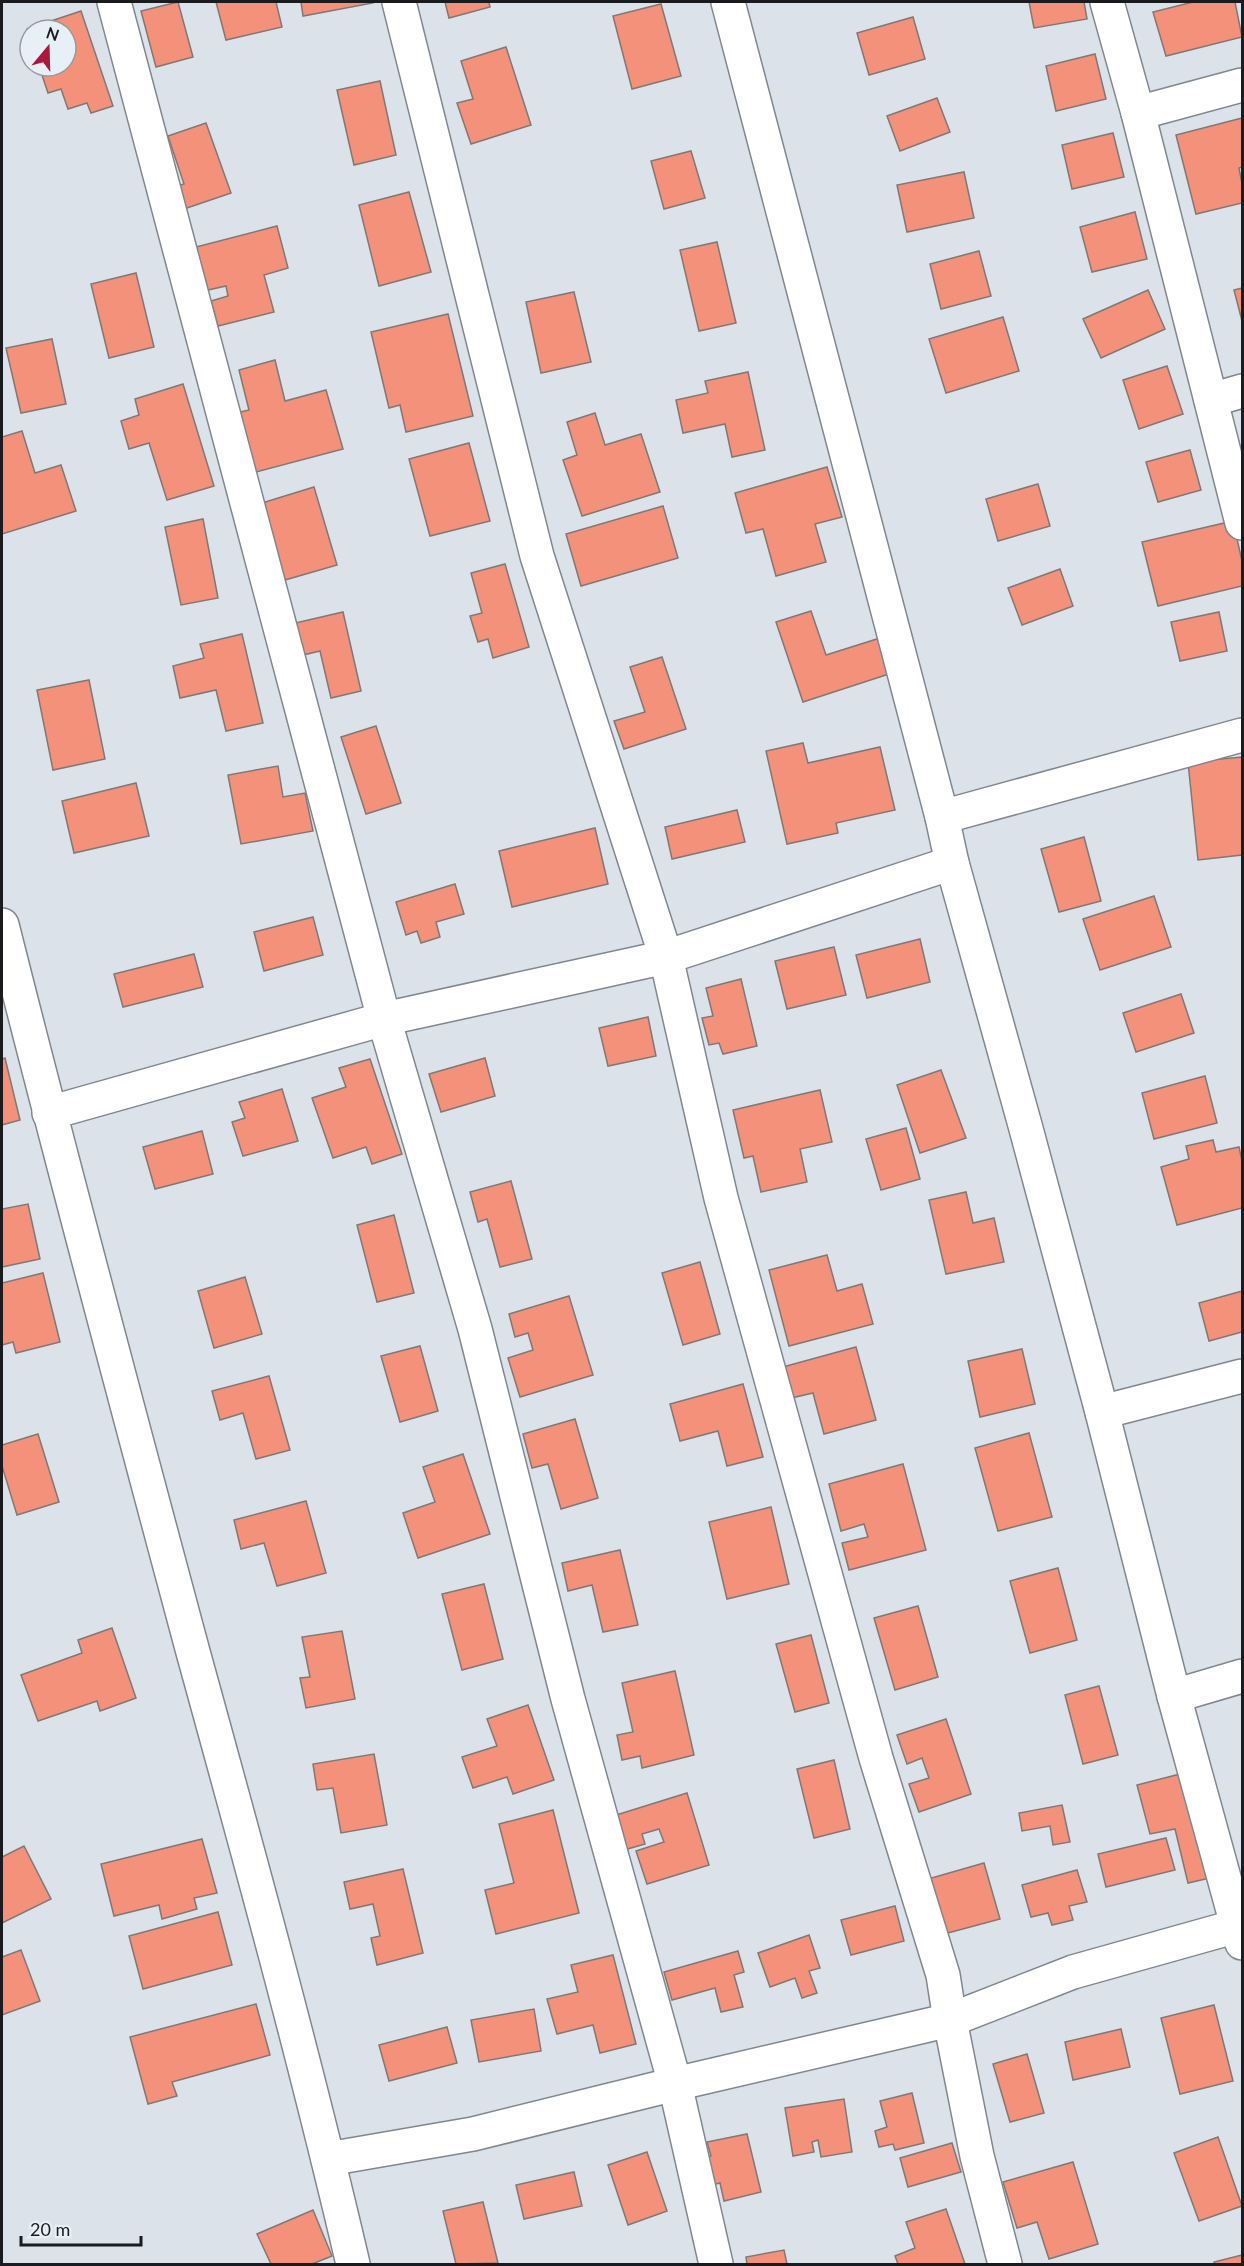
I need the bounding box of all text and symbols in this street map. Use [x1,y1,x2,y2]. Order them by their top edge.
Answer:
north arrow [18,18,78,78]
text: N [44,22,62,44]
scale bar [21,2209,141,2247]
text: 20 m [30,2218,70,2240]

